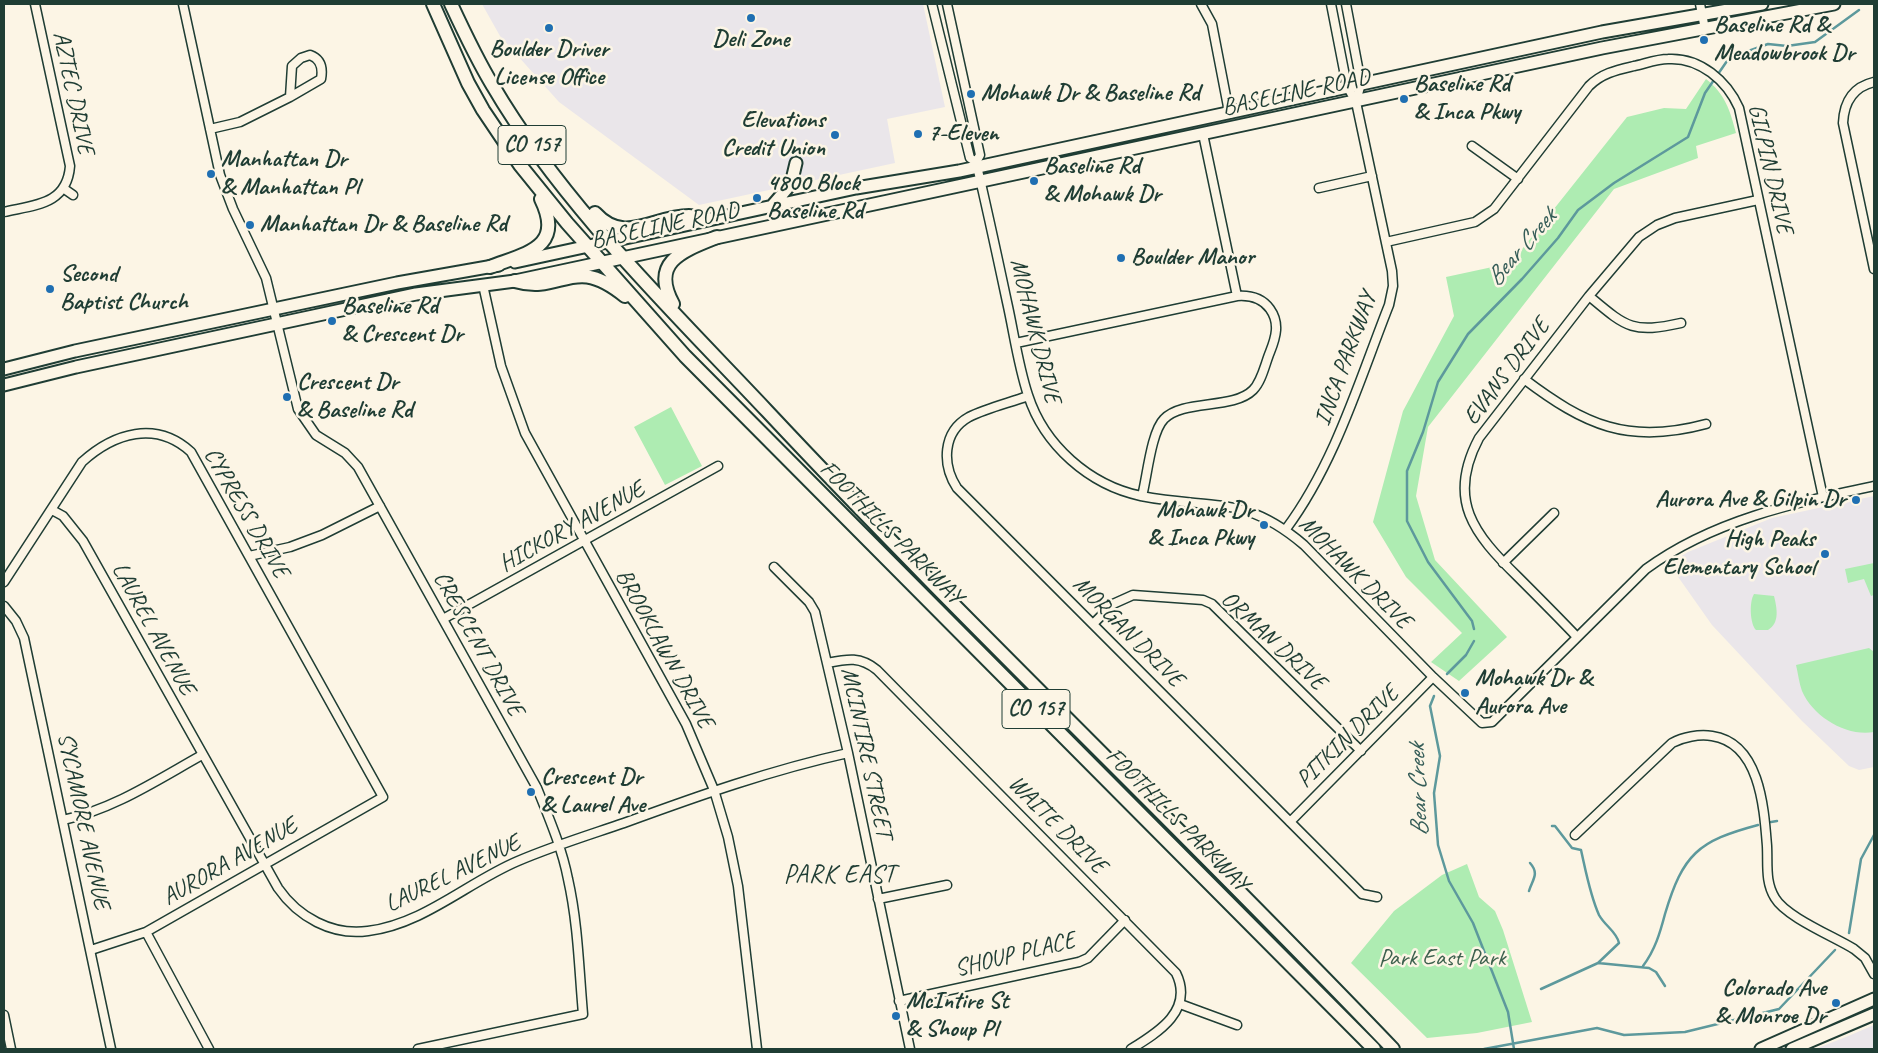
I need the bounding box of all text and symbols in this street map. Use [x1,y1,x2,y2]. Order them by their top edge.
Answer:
marker: Deli Zone [745,12,757,24]
place label: Baseline Rd & Meadowbrook Dr [1714,12,1855,68]
marker: Boulder Driver License Office [543,22,555,34]
place label: Deli Zone [713,26,789,54]
street label: AZTEC DRIVE [46,29,100,157]
marker: Baseline Rd & Meadowbrook Dr [1698,34,1710,46]
place label: Boulder Driver License Office [490,36,608,92]
street label: BASELINE ROAD [1219,63,1373,123]
place label: Baseline Rd & Inca Pkwy [1414,71,1520,127]
place label: Mohawk Dr & Baseline Rd [981,80,1200,108]
marker: Mohawk Dr & Baseline Rd [965,88,977,100]
marker: Baseline Rd & Inca Pkwy [1398,93,1410,105]
street label: GILPIN DRIVE [1741,101,1799,237]
place label: Elevations Credit Union [722,107,825,163]
place label: 7-Eleven [928,120,999,148]
road number: CO 157 [498,126,566,164]
marker: 7-Eleven [912,128,924,140]
marker: Elevations Credit Union [829,129,841,141]
place label: Manhattan Dr & Manhattan Pl [221,146,359,202]
place label: Baseline Rd & Mohawk Dr [1044,153,1161,209]
marker: Manhattan Dr & Manhattan Pl [205,168,217,180]
place label: 4800 Block Baseline Rd [767,170,863,226]
marker: Baseline Rd & Mohawk Dr [1028,175,1040,187]
marker: 4800 Block Baseline Rd [751,192,763,204]
street label: BASELINE ROAD [588,196,742,256]
water label: Bear Creek [1480,203,1564,293]
place label: Manhattan Dr & Baseline Rd [260,211,507,239]
marker: Manhattan Dr & Baseline Rd [244,219,256,231]
place label: Boulder Manor [1131,244,1254,272]
marker: Boulder Manor [1115,252,1127,264]
street label: MOHAWK DRIVE [1003,256,1067,406]
place label: Second Baptist Church [60,261,188,317]
marker: Second Baptist Church [44,283,56,295]
street label: INCA PARKWAY [1309,288,1383,430]
place label: Baseline Rd & Crescent Dr [342,293,463,349]
street label: EVANS DRIVE [1458,313,1556,431]
marker: Baseline Rd & Crescent Dr [326,315,338,327]
place label: Crescent Dr & Baseline Rd [297,369,412,425]
marker: Crescent Dr & Baseline Rd [281,391,293,403]
street label: CYPRESS DRIVE [197,443,295,583]
street label: FOOTHILLS PARKWAY [813,455,969,611]
street label: HICKORY AVENUE [494,475,650,579]
place label: Aurora Ave & Gilpin Dr [1655,486,1846,514]
marker: Aurora Ave & Gilpin Dr [1850,494,1862,506]
place label: Mohawk Dr & Inca Pkwy [1148,497,1254,553]
street label: MOHAWK DRIVE [1292,510,1418,636]
marker: Mohawk Dr & Inca Pkwy [1258,519,1270,531]
place label: High Peaks Elementary School [1663,526,1815,582]
marker: High Peaks Elementary School [1819,548,1831,560]
street label: LAUREL AVENUE [105,558,201,700]
street label: BROOKLAWN DRIVE [608,564,720,734]
street label: CRESCENT DRIVE [426,567,530,721]
street label: MORGAN DRIVE [1066,570,1190,694]
street label: ORMAN DRIVE [1215,585,1331,697]
street label: MCINTIRE STREET [834,665,898,841]
place label: Mohawk Dr & Aurora Ave [1475,665,1592,721]
street label: PITKIN DRIVE [1291,680,1405,794]
marker: Mohawk Dr & Aurora Ave [1459,687,1471,699]
road number: CO 157 [1002,690,1070,729]
street label: SYCAMORE AVENUE [50,730,116,912]
street label: FOOTHILLS PARKWAY [1099,742,1255,898]
water label: Bear Creek [1402,743,1436,837]
place label: Crescent Dr & Laurel Ave [541,764,645,820]
street label: WAITE DRIVE [1002,770,1112,880]
marker: Crescent Dr & Laurel Ave [525,786,537,798]
street label: AURORA AVENUE [157,812,303,912]
street label: LAUREL AVENUE [381,829,525,919]
district label: PARK EAST [783,860,897,890]
street label: SHOUP PLACE [952,926,1078,984]
park label: Park East Park [1378,945,1506,973]
place label: Colorado Ave & Monroe Dr [1715,975,1826,1031]
place label: McIntire St & Shoup Pl [906,988,1008,1044]
marker: Colorado Ave & Monroe Dr [1830,997,1842,1009]
marker: McIntire St & Shoup Pl [890,1010,902,1022]

